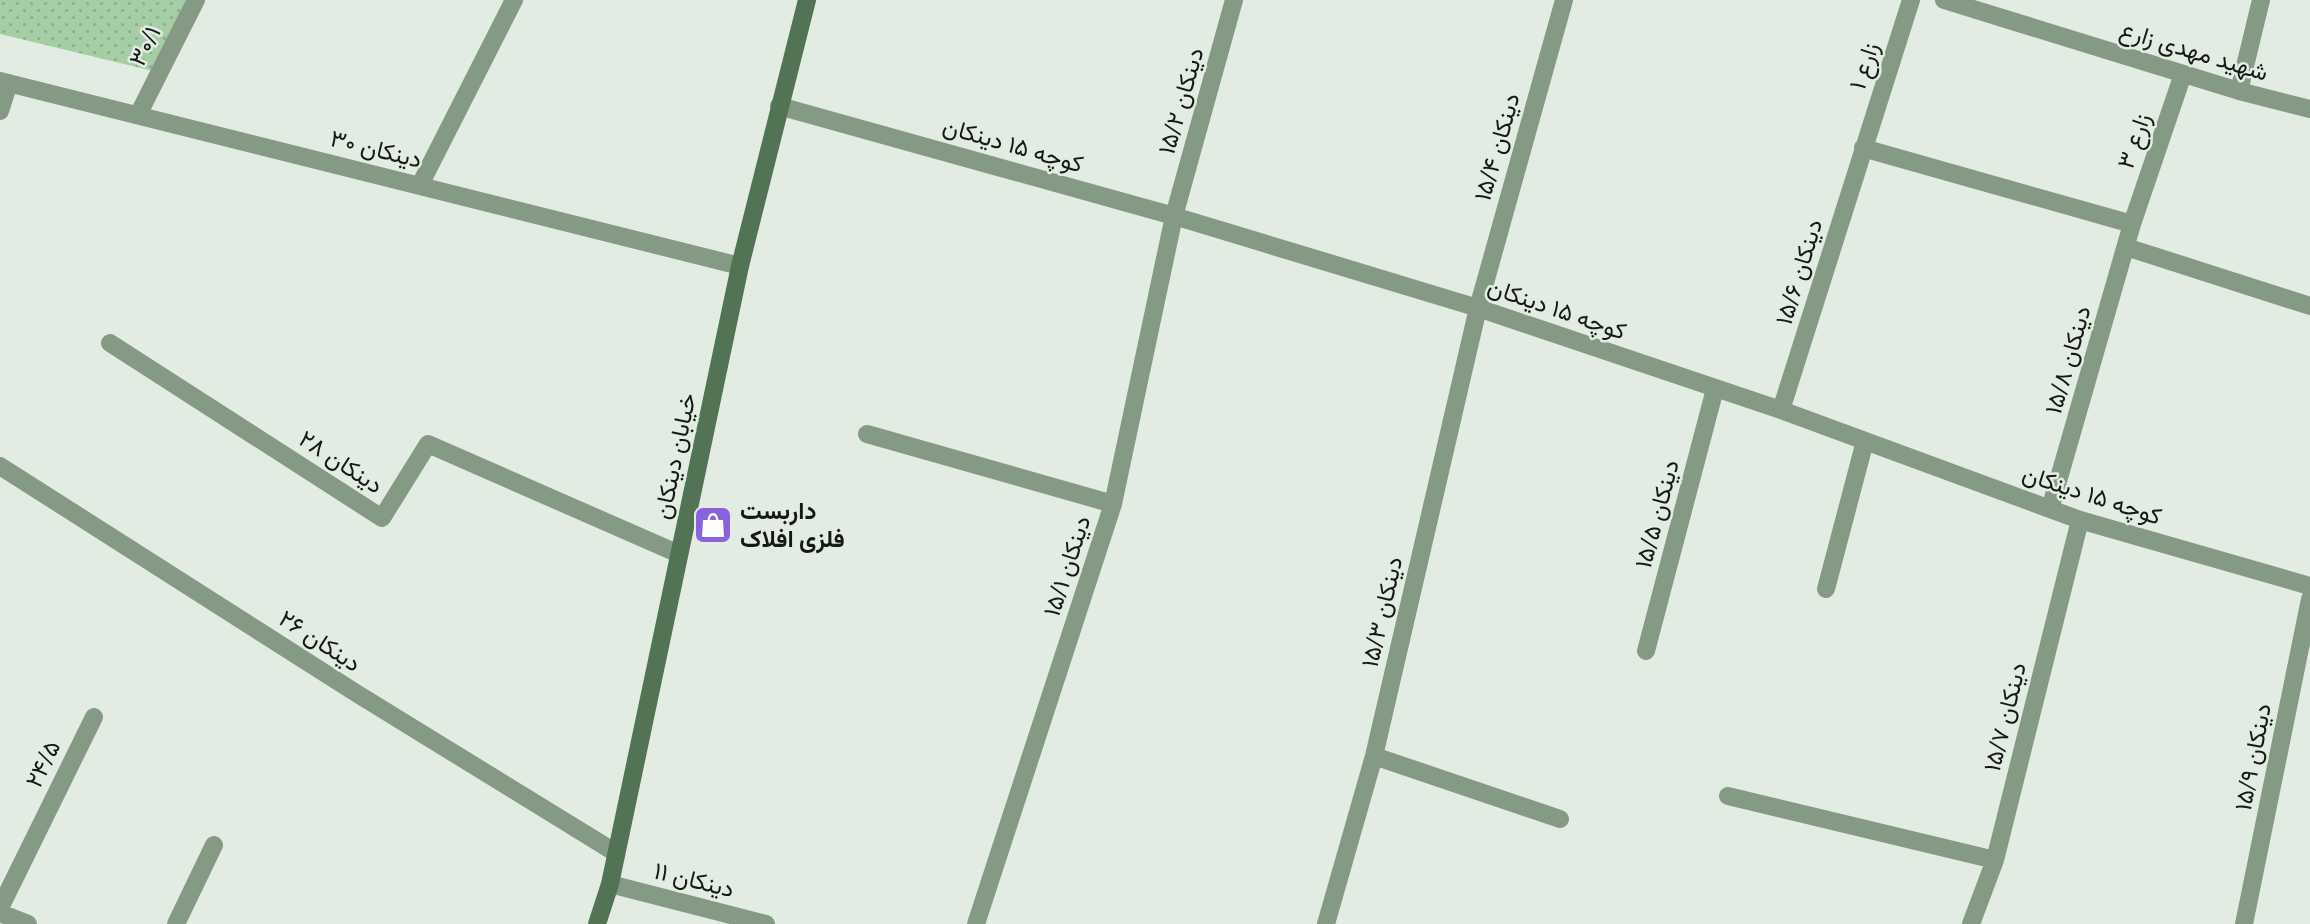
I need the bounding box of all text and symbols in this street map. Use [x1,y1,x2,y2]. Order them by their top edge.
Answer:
street label: شهید مهدی زارع [2116,14,2272,89]
street label: ۳۰/۱ [122,21,166,70]
street label: ۱ زارع [1842,39,1887,94]
street label: ۱۵/۲ دینکان [1151,44,1210,158]
street label: ۱۵/۴ دینکان [1467,90,1526,204]
street label: ۳ زارع [2111,109,2158,173]
street label: کوچه ۱۵ دینکان [939,111,1087,180]
street label: ۳۰ دینکان [327,123,425,174]
street label: ۱۵/۶ دینکان [1769,216,1828,328]
street label: کوچه ۱۵ دینکان [1483,271,1630,348]
street label: ۱۵/۸ دینکان [2038,302,2097,417]
street label: خیابان دینکان [647,390,702,522]
street label: ۲۸ دینکان [294,424,389,499]
street label: ۱۵/۵ دینکان [1628,456,1685,571]
street label: کوچه ۱۵ دینکان [2018,458,2165,533]
place label: داربست فلزی افلاک [740,496,845,554]
shop icon: داربست فلزی افلاک [692,504,734,546]
street label: ۱۵/۱ دینکان [1037,512,1096,620]
street label: ۱۵/۳ دینکان [1355,554,1408,670]
street label: ۲۶ دینکان [274,603,367,678]
street label: ۱۵/۷ دینکان [1977,659,2032,774]
street label: ۱۵/۹ دینکان [2228,701,2277,813]
street label: ۲۴/۵ [19,735,65,792]
street label: ۱۱ دینکان [651,856,737,903]

